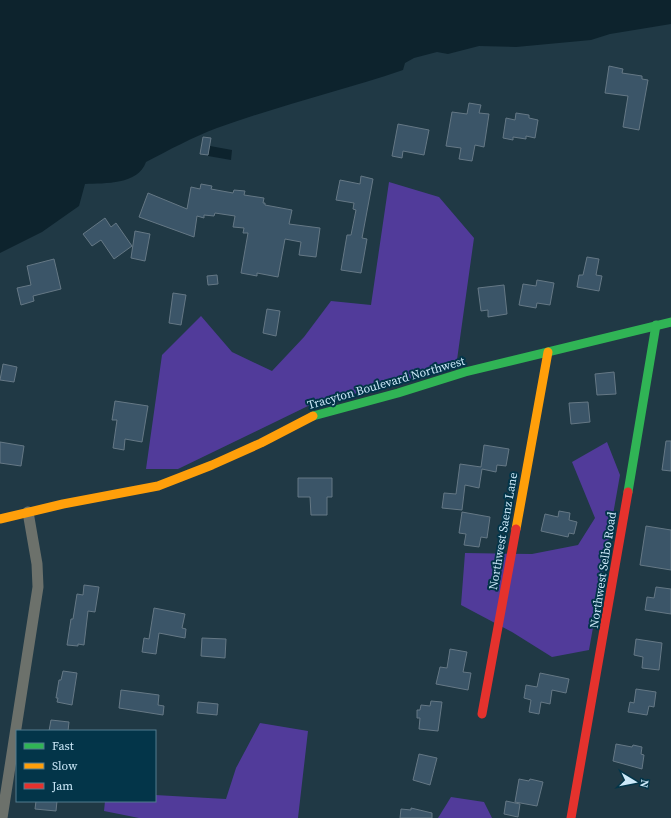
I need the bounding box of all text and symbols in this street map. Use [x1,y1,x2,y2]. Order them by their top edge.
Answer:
street label: Tracyton Boulevard Northwest [305,353,467,413]
street label: Northwest Saenz Lane [485,471,521,591]
street label: Northwest Selbo Road [586,511,620,629]
legend [16,730,156,802]
text: Fast [52,738,74,754]
text: Slow [52,758,78,774]
north arrow [615,762,655,802]
text: Jam [51,778,73,794]
text: N [636,778,652,789]

